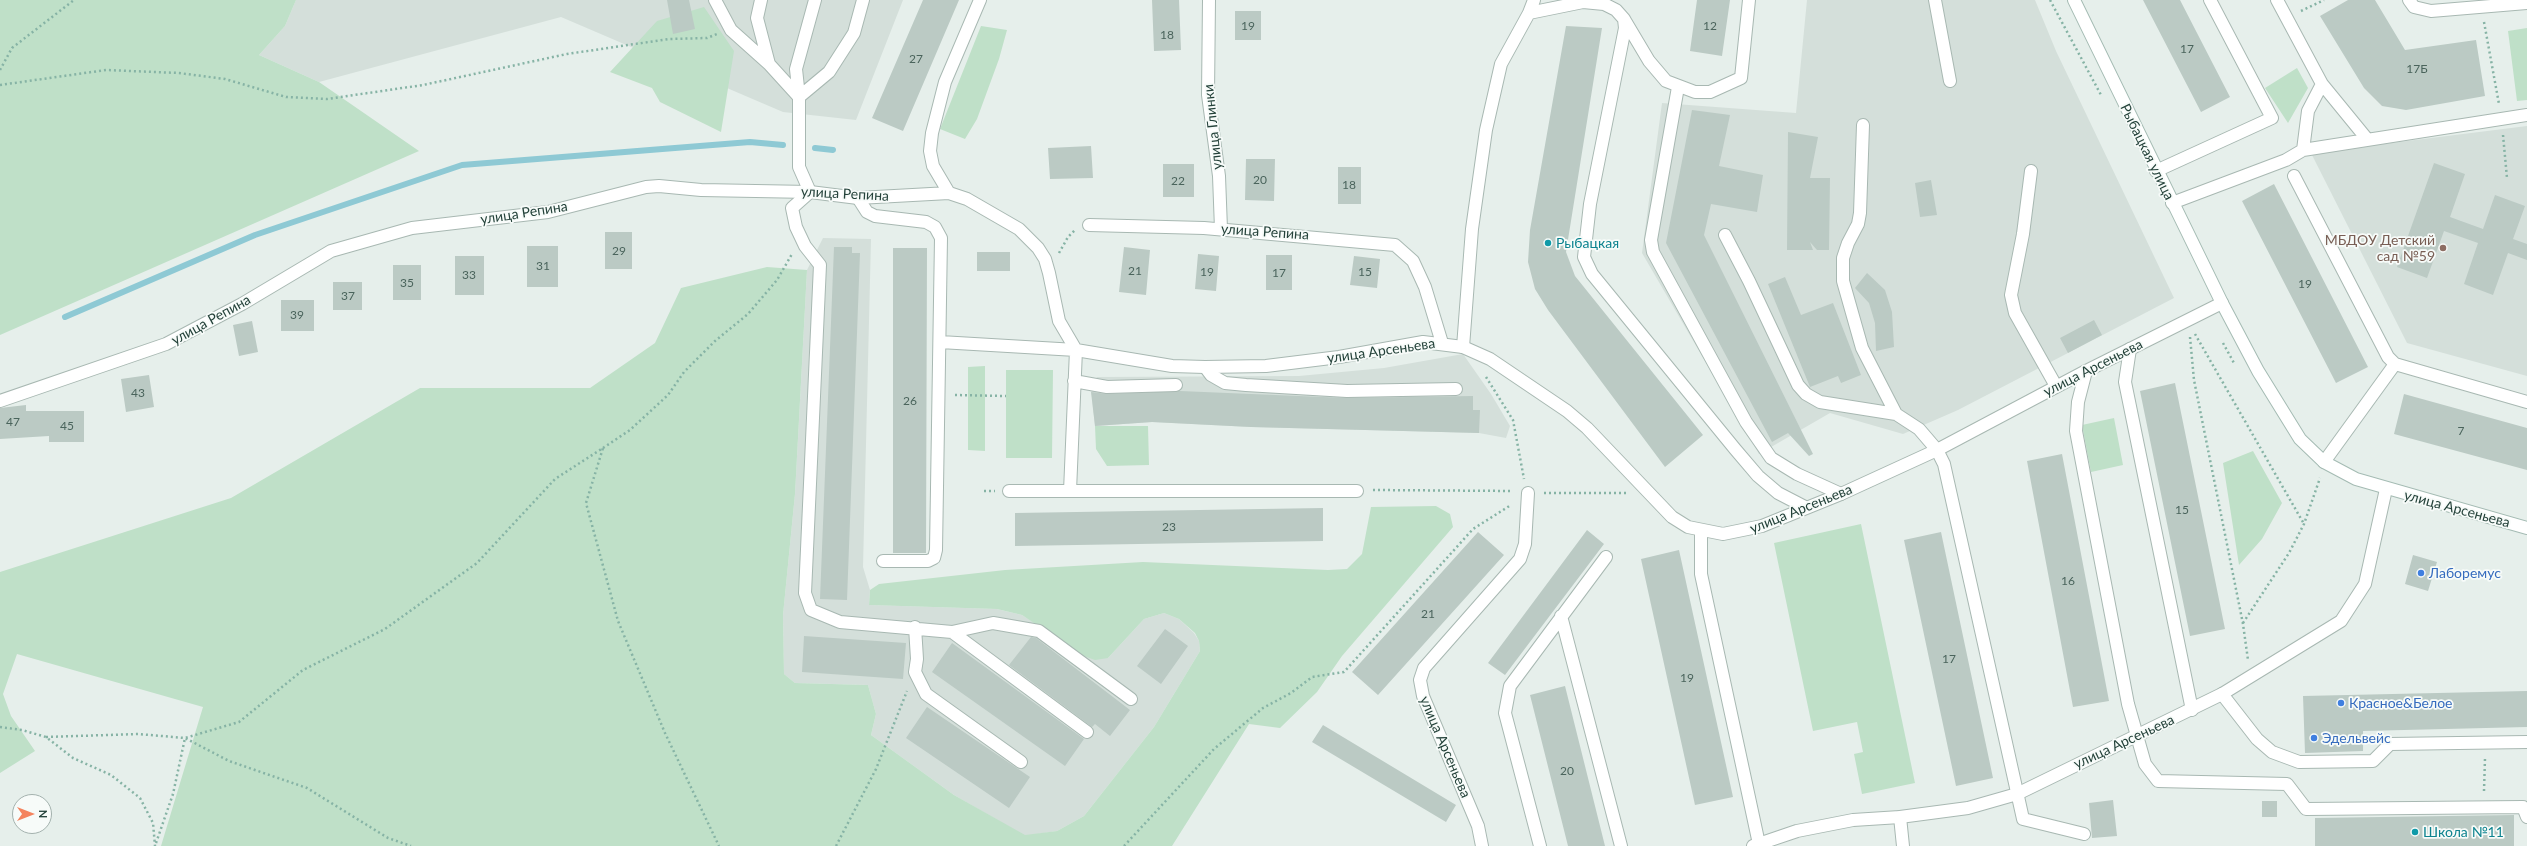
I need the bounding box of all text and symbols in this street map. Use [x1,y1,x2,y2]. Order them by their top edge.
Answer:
house number: 19 [1241,19,1255,33]
house number: 12 [1703,19,1717,33]
house number: 18 [1160,28,1174,42]
house number: 17 [2180,42,2194,56]
house number: 27 [909,52,923,66]
house number: 17Б [2406,62,2428,76]
street label: улица Глинки [1200,83,1226,171]
street label: Рыбацкая улица [2116,101,2178,203]
house number: 20 [1253,173,1267,187]
house number: 22 [1171,174,1185,188]
house number: 18 [1342,178,1356,192]
street label: улица Репина [801,183,889,205]
street label: улица Репина [479,198,569,228]
street label: улица Репина [1221,221,1309,243]
place label: МБДОУ Детский сад №59 [2325,232,2435,264]
place label: Рыбацкая [1556,235,1619,251]
marker: Рыбацкая [1543,238,1553,248]
marker: МБДОУ Детский сад №59 [2438,243,2448,253]
house number: 29 [612,244,626,258]
house number: 31 [536,259,550,273]
house number: 21 [1128,264,1142,278]
house number: 19 [1200,265,1214,279]
house number: 15 [1358,265,1372,279]
house number: 17 [1272,266,1286,280]
house number: 33 [462,268,476,282]
house number: 35 [400,276,414,290]
house number: 19 [2298,277,2312,291]
house number: 37 [341,289,355,303]
street label: улица Репина [168,291,254,349]
house number: 39 [290,308,304,322]
street label: улица Арсеньева [1326,335,1436,367]
street label: улица Арсеньева [2041,336,2145,400]
house number: 43 [131,386,145,400]
house number: 26 [903,394,917,408]
house number: 47 [6,415,20,429]
house number: 45 [60,419,74,433]
house number: 7 [2458,424,2464,438]
street label: улица Арсеньева [1747,481,1855,537]
street label: улица Арсеньева [2402,487,2512,531]
house number: 15 [2175,503,2189,517]
house number: 23 [1162,520,1176,534]
place label: Лаборемус [2429,565,2501,581]
marker: Лаборемус [2416,568,2426,578]
house number: 16 [2061,574,2075,588]
house number: 21 [1421,607,1435,621]
house number: 17 [1942,652,1956,666]
house number: 19 [1680,671,1694,685]
street label: улица Арсеньева [1416,694,1474,800]
place label: Красное&Белое [2349,695,2453,711]
marker: Красное&Белое [2336,698,2346,708]
street label: улица Арсеньева [2071,711,2177,773]
place label: Эдельвейс [2322,730,2391,746]
marker: Эдельвейс [2309,733,2319,743]
house number: 20 [1560,764,1574,778]
north arrow [12,794,52,834]
text: N [37,810,50,818]
place label: Школа №11 [2423,824,2504,840]
marker: Школа №11 [2410,827,2420,837]

